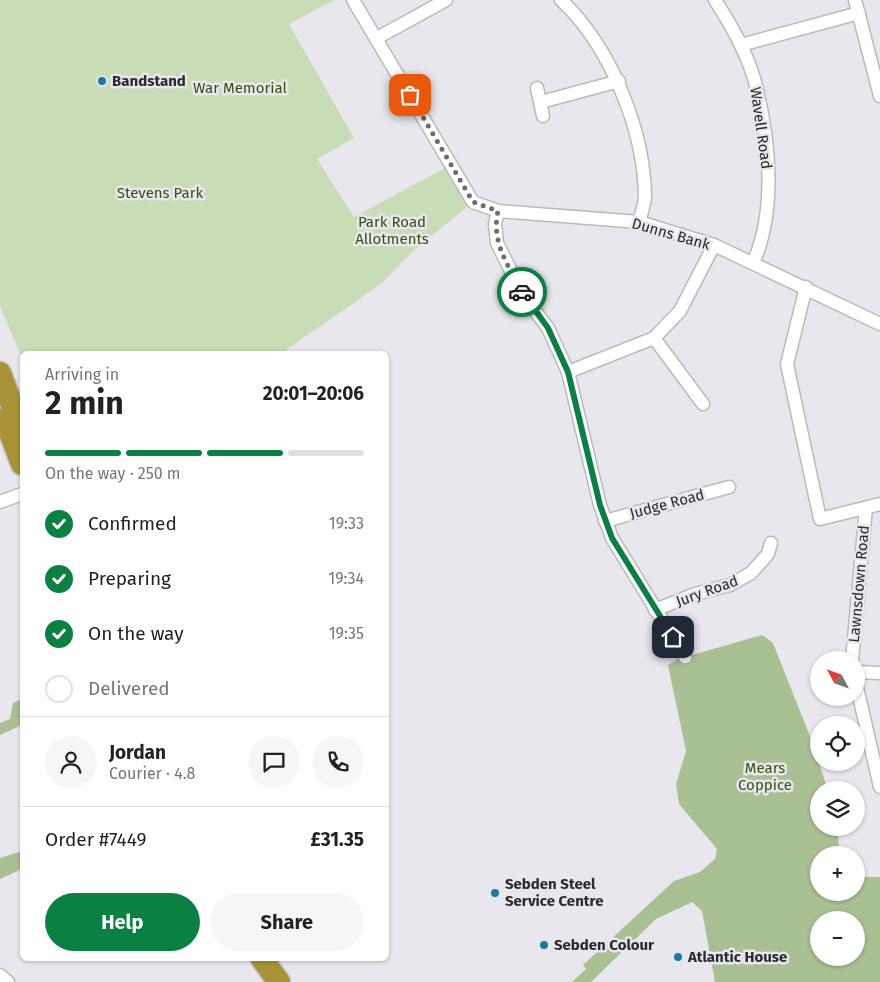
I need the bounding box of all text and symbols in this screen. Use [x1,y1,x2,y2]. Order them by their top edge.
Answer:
place label: Bandstand [112,72,186,90]
pin [389,74,431,116]
marker: Bandstand [96,75,108,87]
park label: War Memorial [193,79,287,97]
icon: bag [396,81,424,109]
street label: Wavell Road [746,86,776,170]
park label: Stevens Park [117,184,203,202]
park label: Park Road Allotments [355,213,429,248]
street label: Dunns Bank [630,214,713,254]
courier [497,267,547,317]
icon: car [508,278,536,306]
text: Arriving in [45,365,119,384]
text: 20:01–20:06 [263,382,364,405]
text: 2 min [45,384,124,422]
text: On the way · 250 m [45,464,181,483]
street label: Judge Road [628,485,706,523]
icon: check [45,510,73,538]
text: Confirmed [88,512,177,535]
text: 19:33 [329,514,364,533]
street label: Lawnsdown Road [845,525,873,643]
icon: check [45,565,73,593]
text: Preparing [88,567,171,590]
text: 19:34 [328,569,364,588]
street label: Jury Road [673,571,741,611]
pin [652,616,694,658]
icon: check [45,620,73,648]
text: On the way [88,622,184,645]
icon: home [659,623,687,651]
text: 19:35 [329,624,364,643]
north arrow [810,651,865,706]
map controls [810,651,865,966]
text: Delivered [88,677,170,700]
button: locate [810,716,865,771]
button: person [45,736,97,788]
button: chat [248,736,300,788]
button: phone [312,736,364,788]
text: Jordan [109,741,166,764]
park label: Mears Coppice [738,759,792,794]
text: Courier · 4.8 [109,764,195,783]
button: layers [810,781,865,836]
text: Order #7449 [45,828,146,851]
text: £31.35 [311,828,364,851]
button: + [810,846,865,901]
place label: Sebden Steel Service Centre [505,875,603,910]
marker: Sebden Steel Service Centre [489,887,501,899]
button: Help [45,893,200,951]
button: Share [210,893,364,951]
button: − [810,911,865,966]
place label: Sebden Colour [554,936,655,954]
marker: Sebden Colour [538,939,550,951]
place label: Atlantic House [687,948,787,966]
marker: Atlantic House [672,951,684,963]

